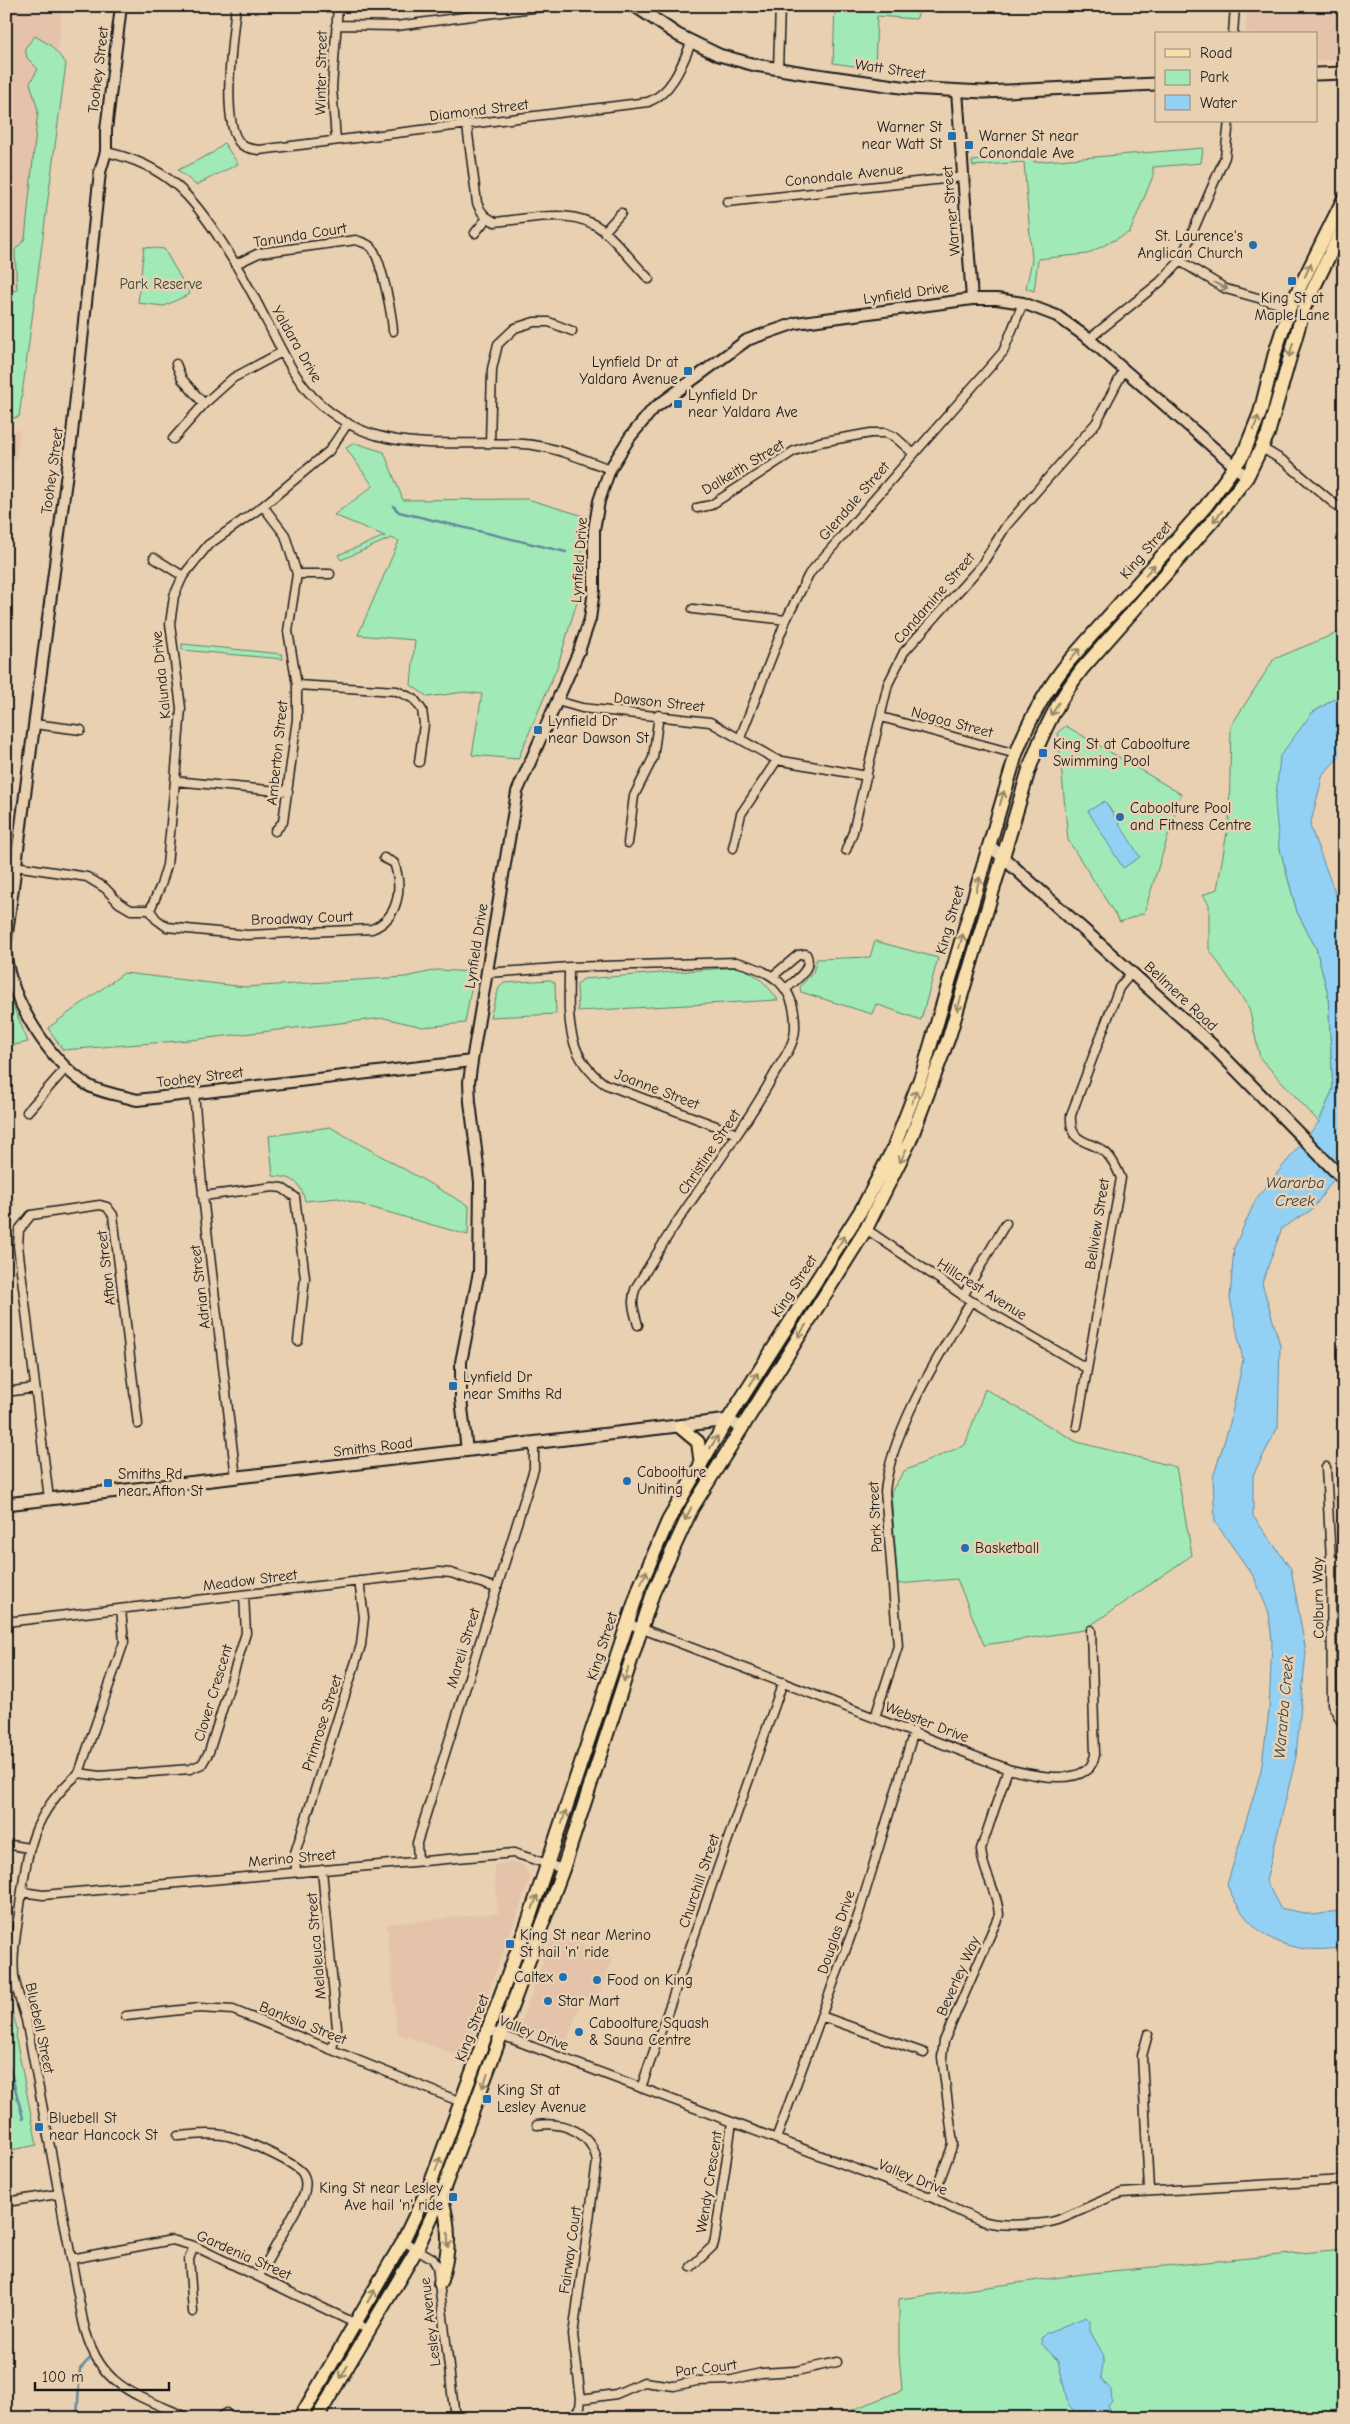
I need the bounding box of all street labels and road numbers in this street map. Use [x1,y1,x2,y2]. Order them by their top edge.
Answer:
street label: Toohey Street [84,25,112,114]
street label: Winter Street [311,30,331,115]
street label: Watt Street [854,55,927,83]
street label: Diamond Street [428,95,530,125]
street label: Conondale Avenue [784,160,905,190]
street label: Warner Street [938,165,964,257]
street label: Tanunda Court [252,219,349,251]
street label: Lynfield Drive [862,278,950,308]
street label: Yaldara Drive [268,303,326,386]
street label: Toohey Street [37,426,67,515]
street label: Dalkeith Street [698,435,788,499]
street label: Glendale Street [815,457,894,544]
street label: Lynfield Drive [567,516,591,604]
street label: King Street [1116,517,1176,583]
street label: Condamine Street [889,548,979,647]
street label: Kalunda Drive [147,630,175,720]
street label: Dawson Street [613,688,706,716]
street label: Amberton Street [263,699,292,806]
street label: Nogoa Street [909,702,996,742]
street label: King Street [932,883,969,956]
street label: Lynfield Drive [460,902,492,990]
street label: Broadway Court [251,907,354,929]
street label: Bellmere Road [1141,957,1221,1035]
street label: Toohey Street [156,1063,245,1091]
street label: Joanne Street [612,1065,703,1114]
street label: Christine Street [674,1105,745,1198]
street label: Bellview Street [1081,1176,1113,1271]
street label: Afton Street [92,1229,120,1307]
street label: Adrian Street [186,1243,214,1330]
street label: King Street [767,1251,821,1321]
street label: Hillcrest Avenue [934,1254,1031,1324]
street label: Smiths Road [332,1433,414,1461]
street label: Park Street [864,1480,886,1553]
street label: Colburn Way [1308,1557,1328,1639]
street label: Meadow Street [202,1565,299,1595]
street label: Mareli Street [442,1605,484,1690]
street label: King Street [583,1609,622,1682]
street label: Clover Crescent [190,1642,237,1744]
street label: Primrose Street [298,1672,346,1773]
street label: Webster Drive [883,1698,972,1746]
street label: Churchill Street [674,1831,724,1930]
street label: Merino Street [247,1845,337,1871]
street label: Douglas Drive [813,1887,859,1976]
street label: Melaleuca Street [302,1891,330,2000]
street label: Beverley Way [932,1933,984,2019]
street label: Bluebell Street [22,1981,59,2076]
street label: King Street [451,1991,493,2064]
street label: Banksia Street [257,1997,350,2049]
street label: Valley Drive [497,2012,572,2055]
street label: Wendy Crescent [692,2129,726,2234]
street label: Valley Drive [876,2155,951,2199]
street label: Fairway Court [555,2204,585,2295]
street label: Gardenia Street [194,2226,295,2284]
street label: Lesley Avenue [416,2276,444,2367]
street label: Par Court [674,2355,738,2381]

